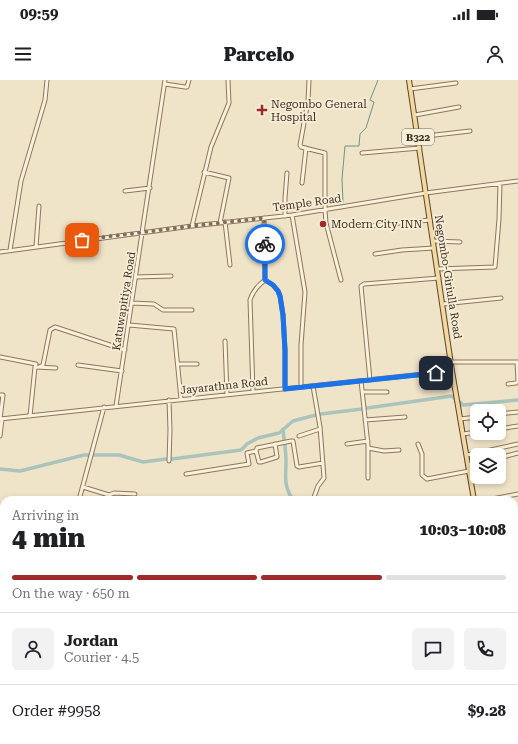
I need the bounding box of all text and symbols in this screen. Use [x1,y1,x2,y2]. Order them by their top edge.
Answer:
text: 09:59 [20,5,58,23]
icon: menu [12,43,34,65]
icon: person [484,43,506,65]
text: Parcelo [224,44,294,65]
place label: Negombo General Hospital [271,98,367,124]
marker: Negombo General Hospital [256,104,268,116]
road number: B322 [402,129,434,145]
street label: Temple Road [272,192,342,214]
street label: Negombo-Giriulla Road [432,214,464,340]
place label: Modern City INN [331,218,423,231]
marker: Modern City INN [318,219,328,229]
pin [65,223,99,257]
courier [245,224,285,264]
icon: bag [71,229,93,251]
icon: bike [254,233,276,255]
street label: Katuwapitiya Road [110,251,138,351]
pin [419,356,453,390]
icon: home [425,362,447,384]
street label: Jayarathna Road [179,375,269,397]
map controls [470,404,506,484]
button: locate [470,404,506,440]
button: layers [470,448,506,484]
text: Arriving in [12,508,79,523]
text: 10:03–10:08 [420,521,506,539]
text: 4 min [12,523,85,553]
text: On the way · 650 m [12,586,129,601]
button: person [12,628,54,670]
button: chat [412,628,454,670]
button: phone [464,628,506,670]
text: Jordan [64,632,118,650]
text: Courier · 4.5 [64,650,139,665]
text: Order #9958 [12,702,101,720]
text: $9.28 [468,702,506,720]

